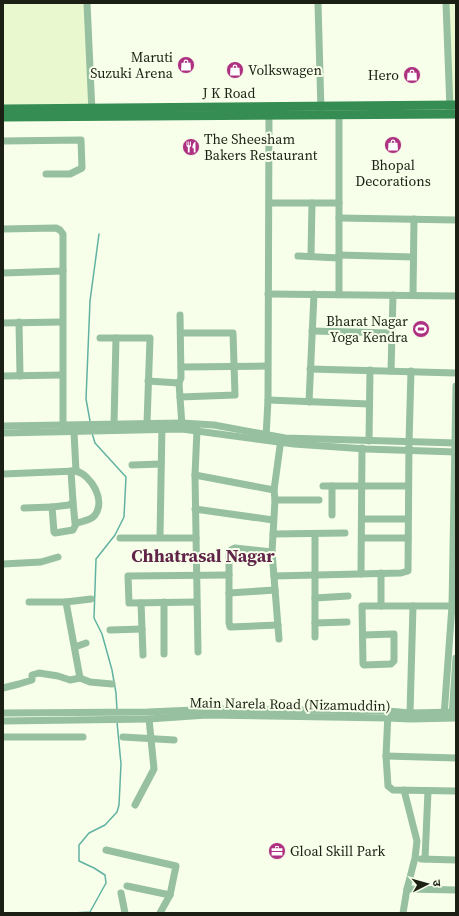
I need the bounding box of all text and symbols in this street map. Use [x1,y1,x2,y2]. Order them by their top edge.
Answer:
place label: Maruti Suzuki Arena [90,47,174,83]
shop icon: Maruti Suzuki Arena [176,55,196,75]
shop icon: Volkswagen [225,60,245,80]
place label: Volkswagen [248,60,322,80]
place label: Hero [368,65,399,85]
shop icon: Hero [402,65,422,85]
street label: J K Road [202,83,255,103]
place label: The Sheesham Bakers Restaurant [204,129,318,165]
shop icon: Bhopal Decorations [383,135,403,155]
restaurant icon: The Sheesham Bakers Restaurant [181,137,201,157]
place label: Bhopal Decorations [355,155,431,191]
place label: Bharat Nagar Yoga Kendra [326,311,409,347]
sports icon: Bharat Nagar Yoga Kendra [411,319,431,339]
district label: Chhatrasal Nagar [131,543,275,568]
street label: Main Narela Road (Nizamuddin) [189,692,391,716]
office icon: Gloal Skill Park [267,841,287,861]
place label: Gloal Skill Park [290,841,385,861]
north arrow [407,864,447,904]
text: उ [429,879,444,888]

